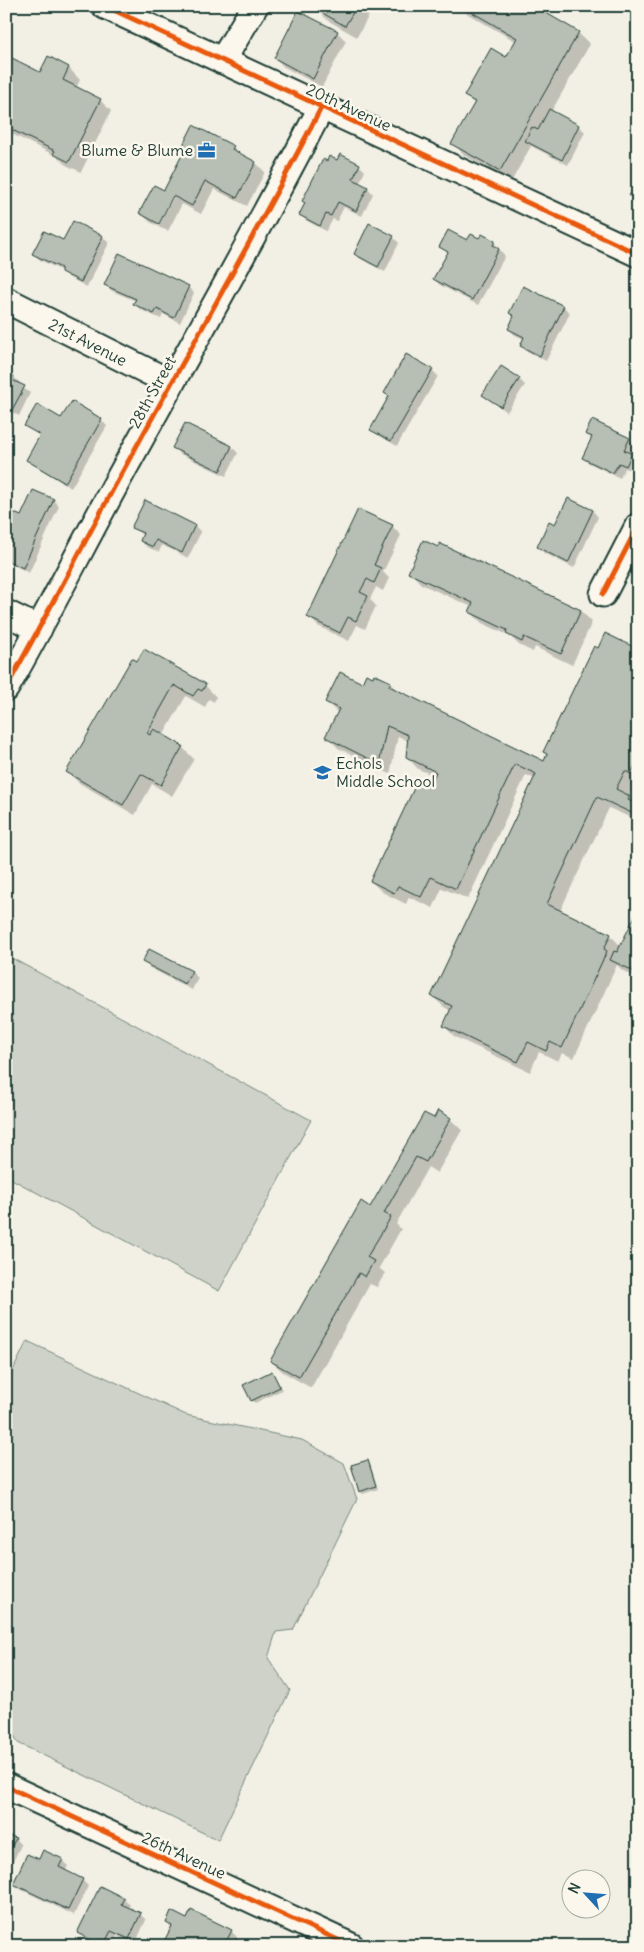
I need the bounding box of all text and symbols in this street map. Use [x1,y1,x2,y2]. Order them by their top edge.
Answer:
street label: 20th Avenue [303,79,395,135]
place label: Blume & Blume [81,140,193,160]
office icon: Blume & Blume [197,140,217,160]
street label: 21st Avenue [45,314,131,370]
street label: 28th Street [124,352,180,431]
place label: Echols Middle School [336,753,435,791]
school or university icon: Echols Middle School [312,762,332,782]
street label: 26th Avenue [139,1827,229,1883]
north arrow [562,1870,612,1920]
text: N [564,1880,585,1897]

